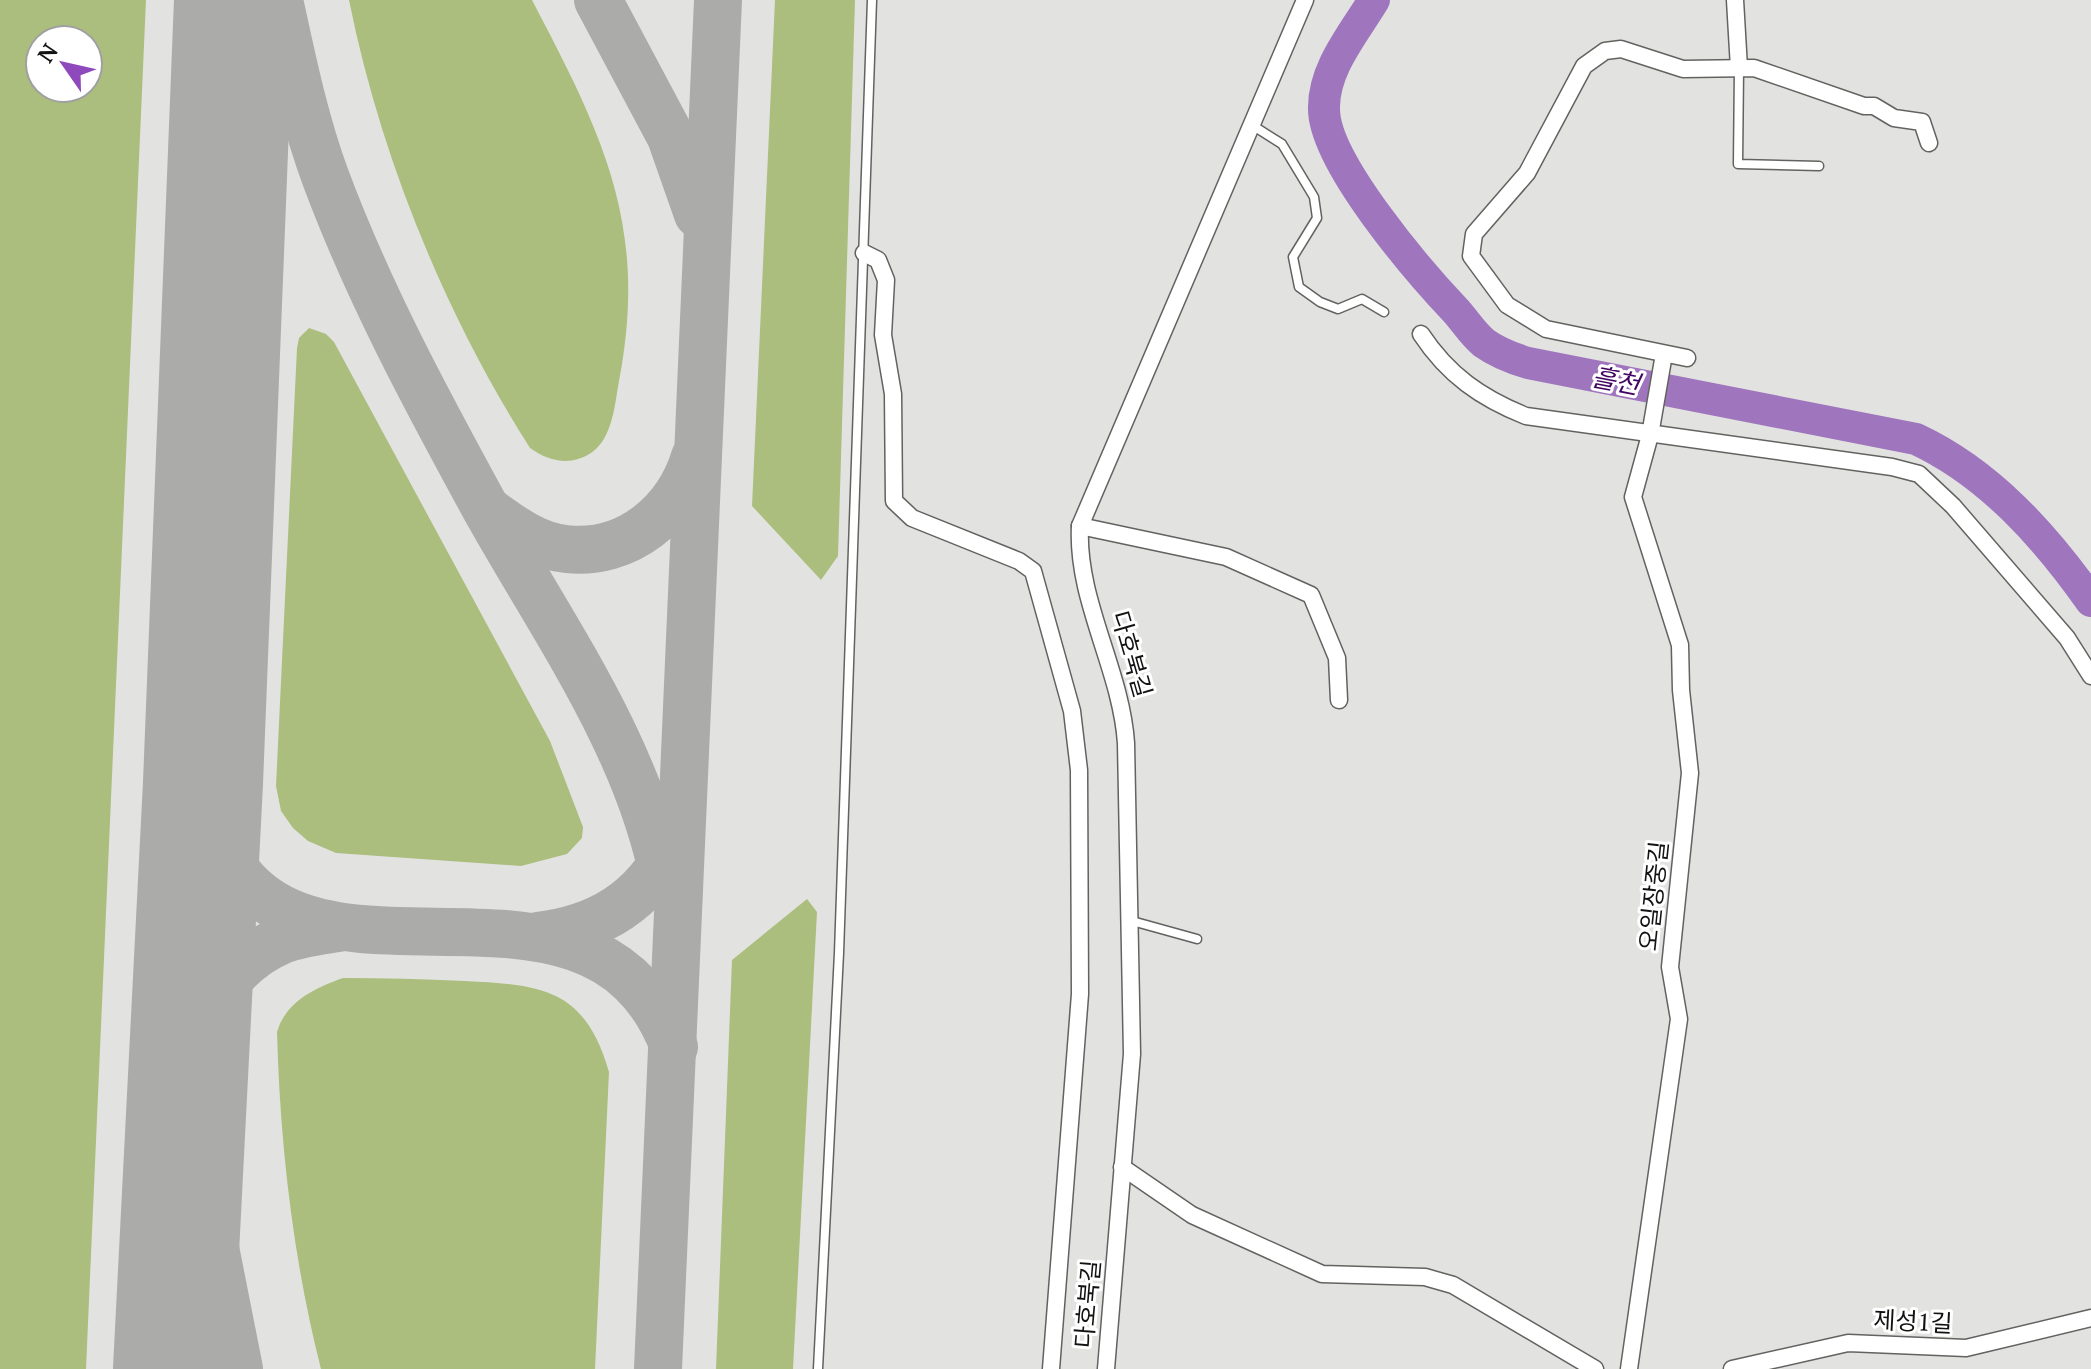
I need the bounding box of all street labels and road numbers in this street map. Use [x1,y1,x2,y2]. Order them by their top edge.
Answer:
street label: 다호북길 [1104,607,1160,701]
street label: 오일장중길 [1631,839,1675,953]
street label: 다호북길 [1067,1259,1107,1349]
street label: 제성1길 [1873,1303,1953,1339]

